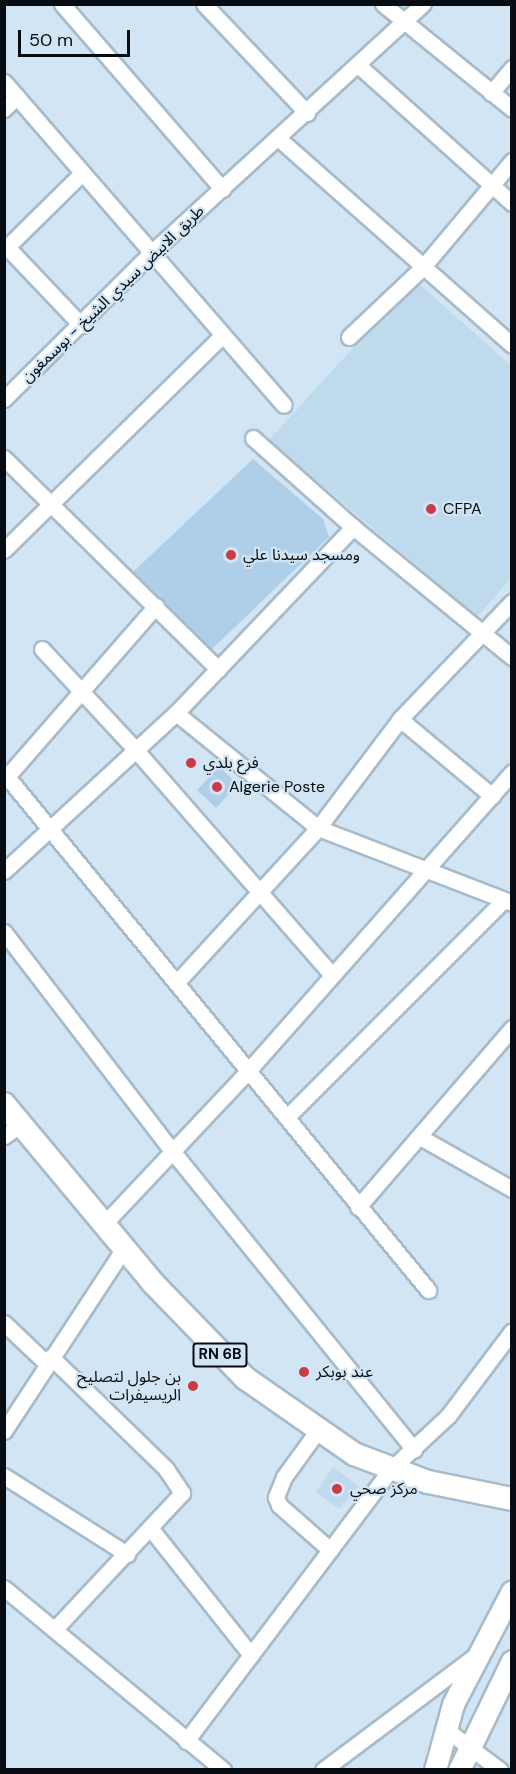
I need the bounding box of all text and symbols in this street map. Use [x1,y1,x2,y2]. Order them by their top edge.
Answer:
scale bar [21,18,134,56]
text: 50 m [29,28,73,52]
street label: طريق الابيض سيدي الشيخ - بوسمغون [18,201,208,387]
place label: CFPA [443,499,482,519]
marker: CFPA [424,502,438,516]
place label: ومسجد سيدنا علي [243,545,360,565]
marker: ومسجد سيدنا علي [224,548,238,562]
place label: فرع بلدي [203,753,259,773]
marker: فرع بلدي [184,756,198,770]
place label: Algerie Poste [229,777,325,797]
marker: Algerie Poste [210,780,224,794]
road number: RN 6B [192,1343,248,1367]
place label: عند بوبكر [316,1362,373,1382]
marker: عند بوبكر [297,1365,311,1379]
place label: بن جلول لتصليح الريسيفرات [77,1367,181,1405]
marker: بن جلول لتصليح الريسيفرات [186,1379,200,1393]
place label: مركز صحي [350,1479,418,1499]
marker: مركز صحي [328,1480,346,1498]

